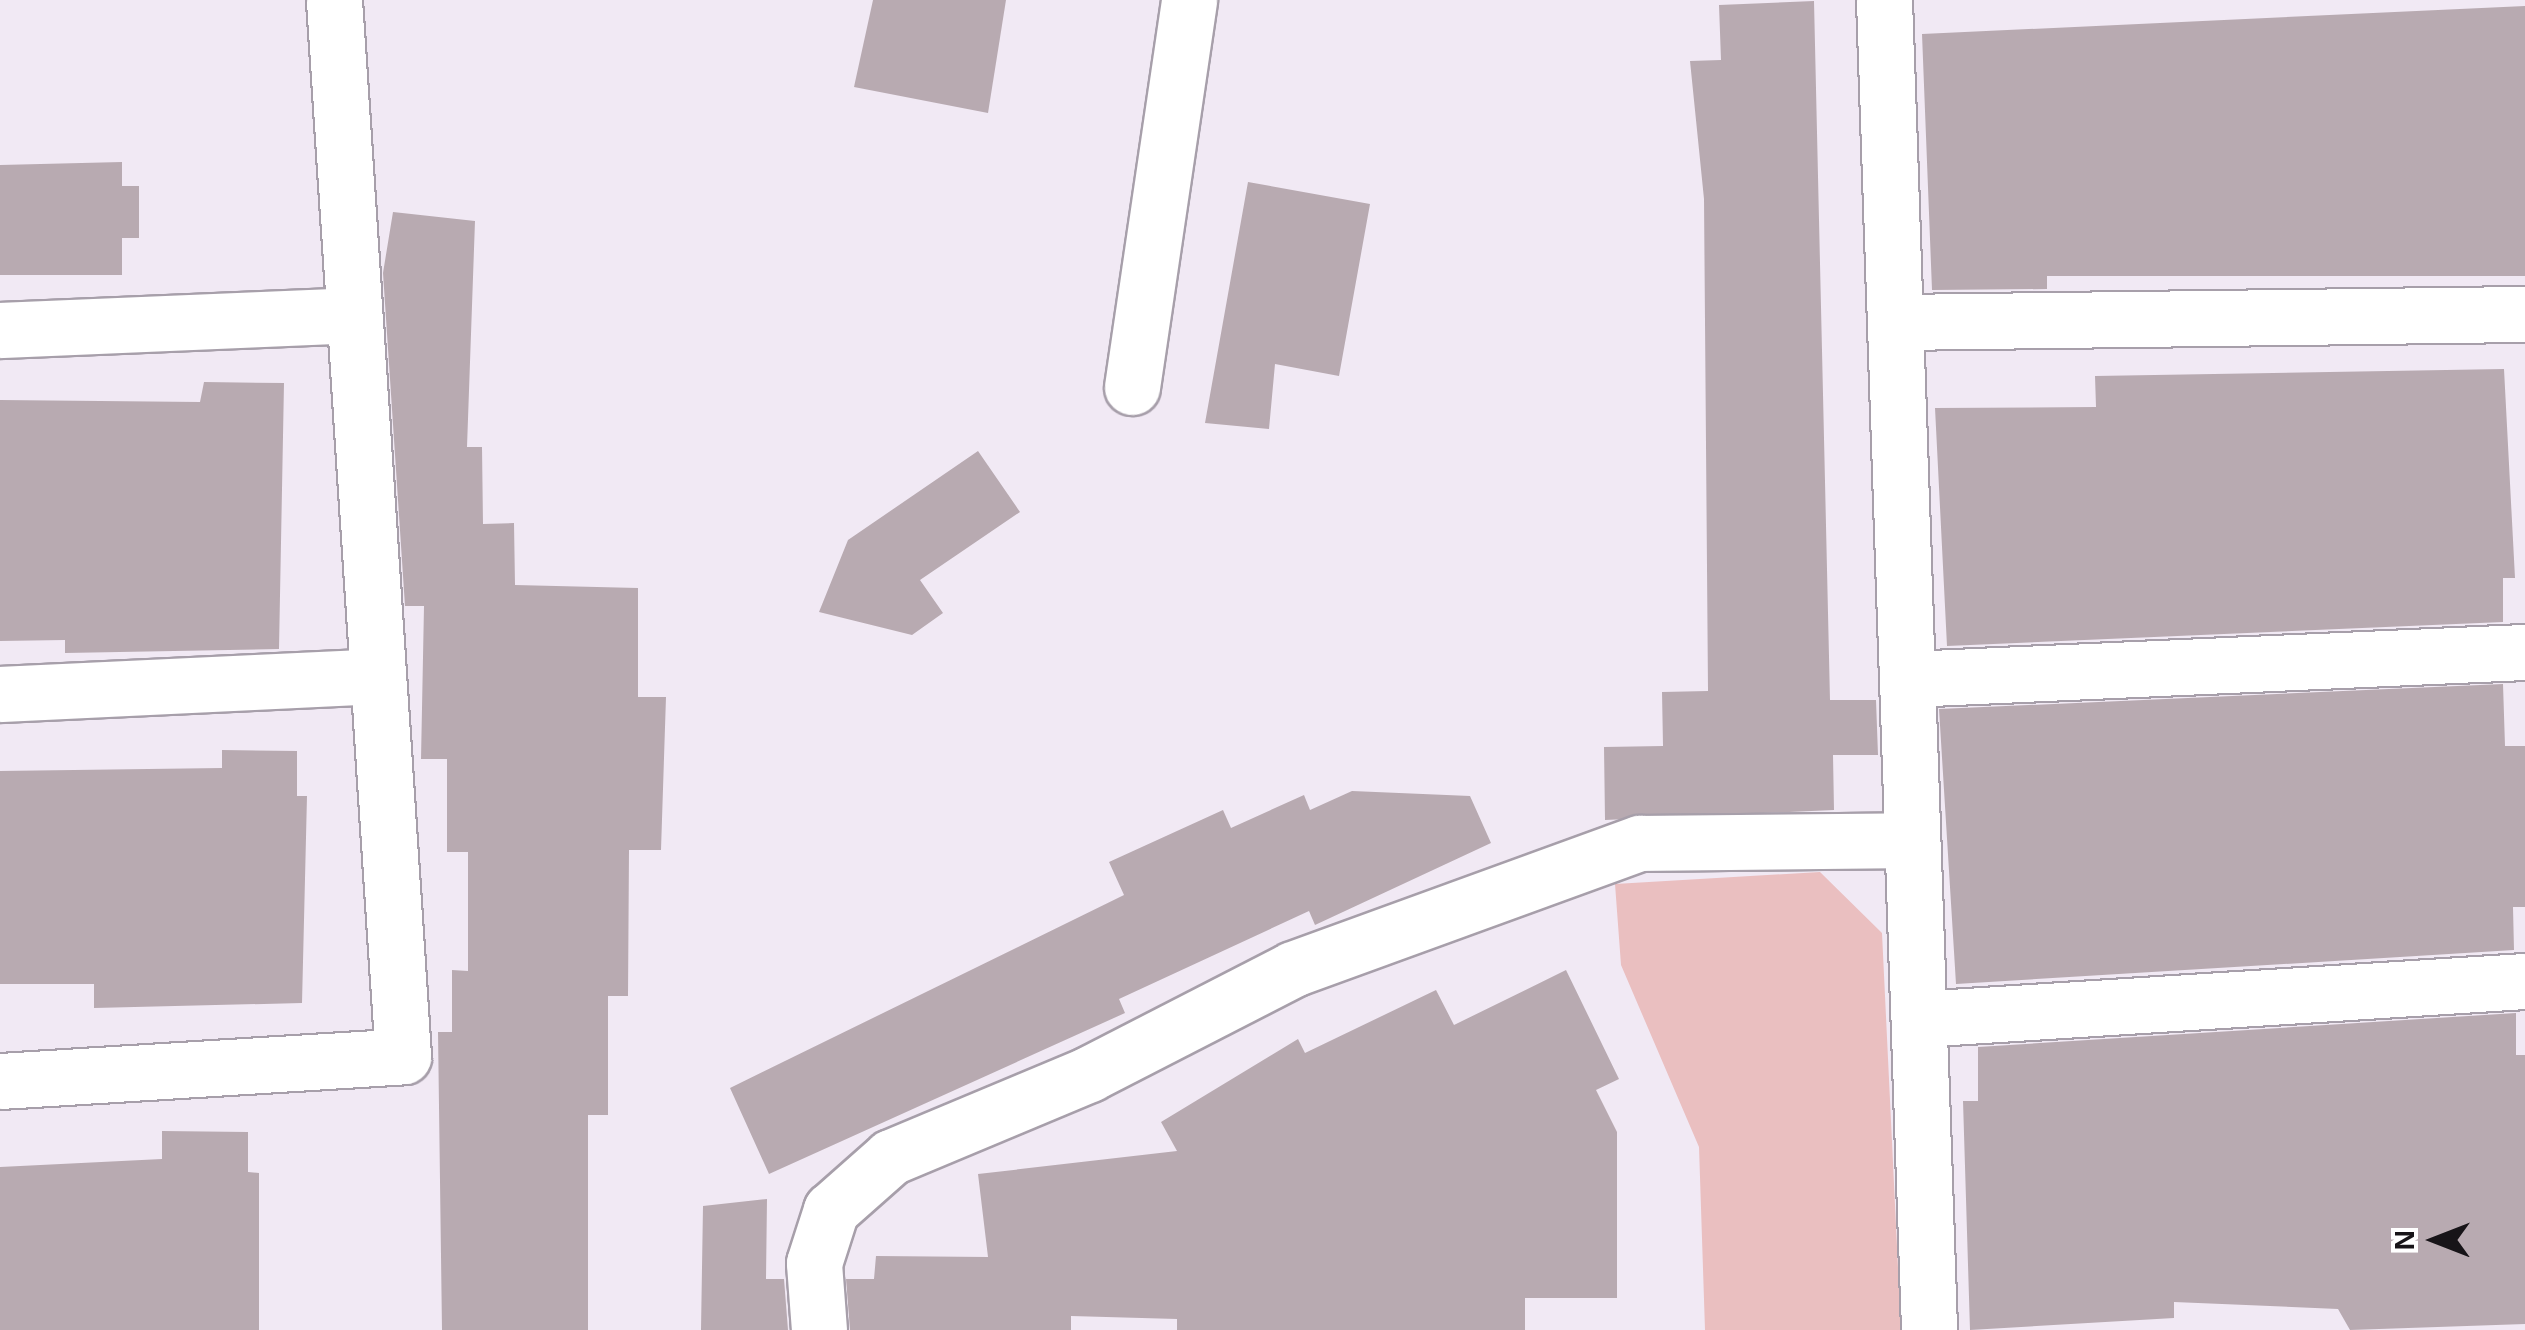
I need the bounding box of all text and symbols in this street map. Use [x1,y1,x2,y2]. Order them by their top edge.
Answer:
north arrow [2385,1190,2485,1290]
text: N [2389,1230,2420,1250]

